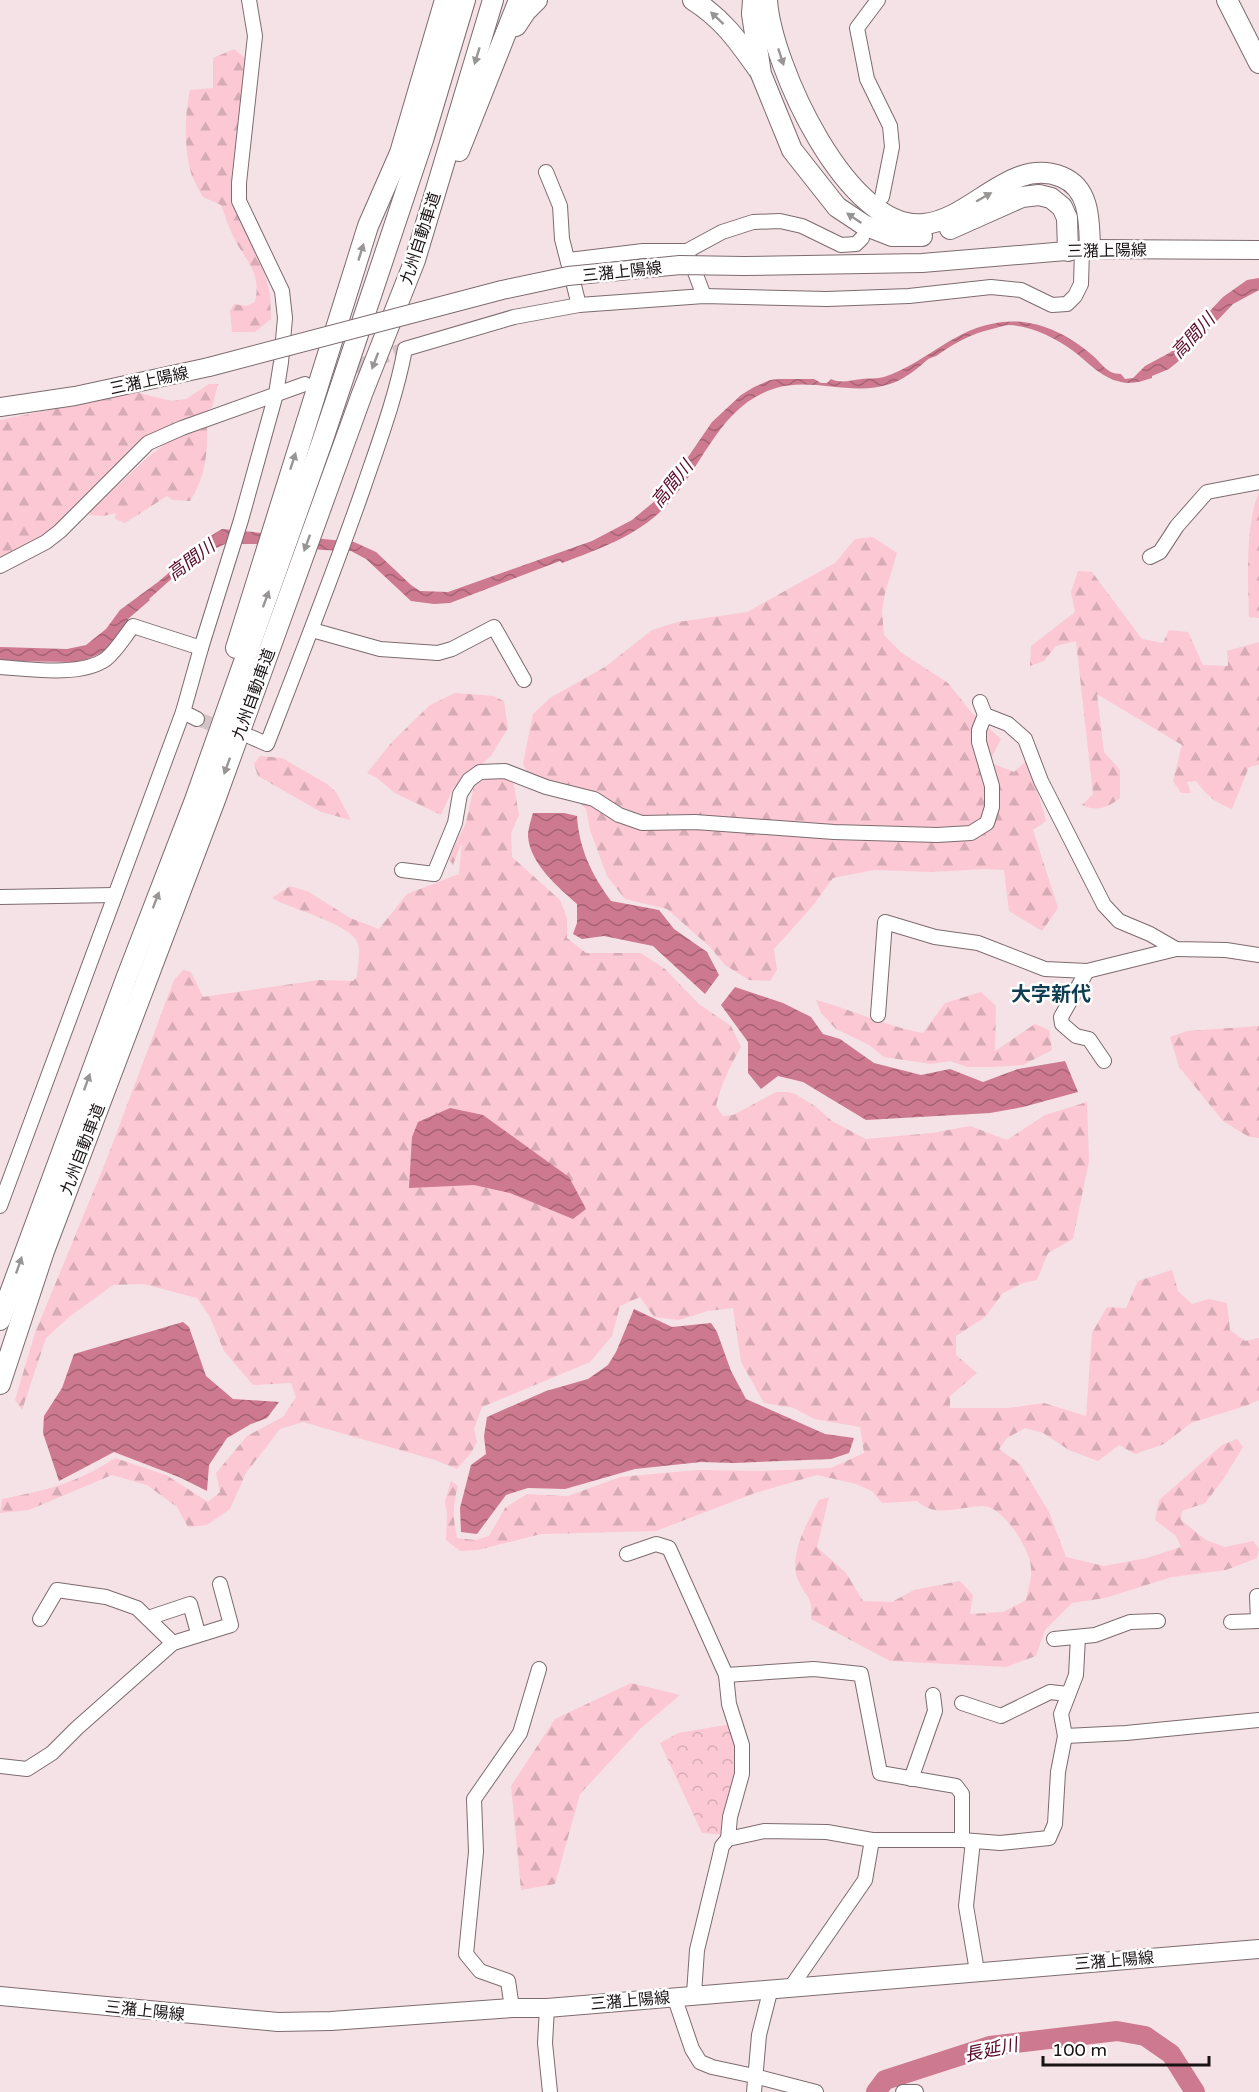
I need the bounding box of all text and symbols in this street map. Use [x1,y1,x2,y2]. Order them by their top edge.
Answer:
one-way arrow [710,11,724,25]
one-way arrow [472,47,481,65]
one-way arrow [777,48,786,66]
street label: 九州自動車道 [397,190,445,287]
one-way arrow [976,192,993,202]
one-way arrow [846,213,862,224]
street label: 三潴上陽線 [1067,240,1147,262]
one-way arrow [357,243,366,261]
street label: 三潴上陽線 [581,258,663,286]
water label: 高間川 [1167,307,1221,363]
one-way arrow [370,352,380,370]
street label: 三潴上陽線 [108,363,190,399]
one-way arrow [289,452,299,470]
water label: 高間川 [646,455,699,512]
water label: 高間川 [163,534,221,585]
one-way arrow [302,534,311,552]
one-way arrow [262,589,272,607]
street label: 九州自動車道 [228,646,280,743]
one-way arrow [221,757,231,775]
one-way arrow [152,891,161,909]
district label: 大字新代 [1011,983,1091,1007]
one-way arrow [83,1073,93,1091]
street label: 九州自動車道 [56,1101,109,1198]
one-way arrow [15,1256,25,1274]
street label: 三潴上陽線 [1073,1948,1155,1974]
street label: 三潴上陽線 [589,1988,671,2014]
street label: 三潴上陽線 [104,1997,186,2025]
scale bar [1043,2029,1210,2067]
water label: 長延川 [962,2033,1022,2066]
text: 100 m [1052,2039,1107,2061]

